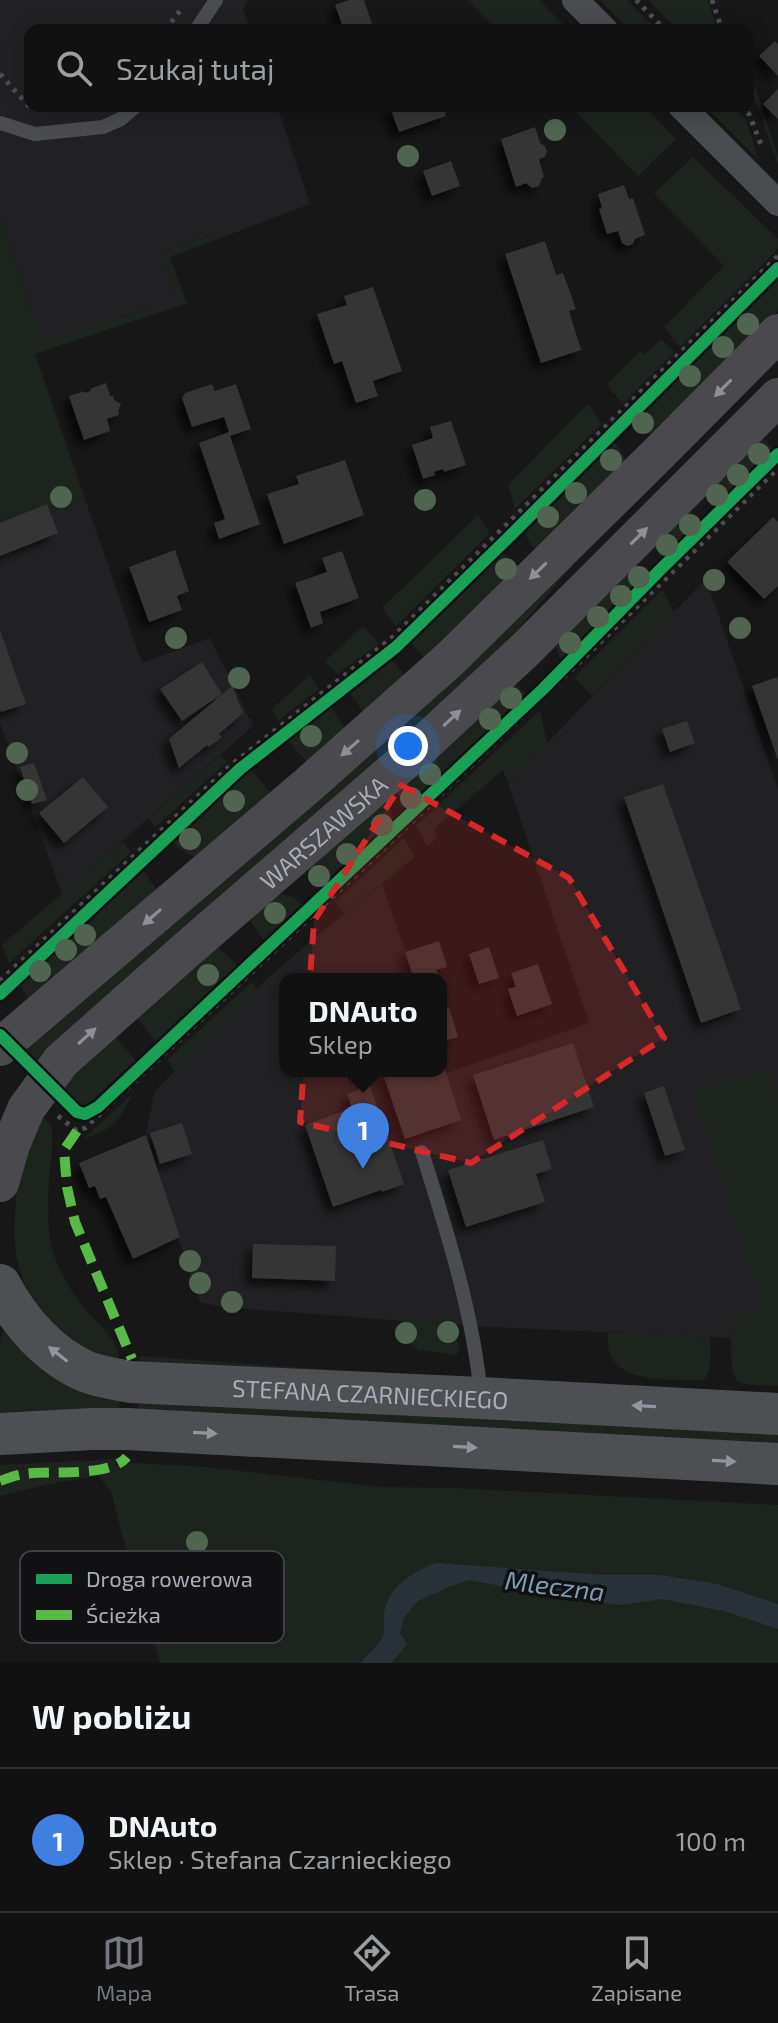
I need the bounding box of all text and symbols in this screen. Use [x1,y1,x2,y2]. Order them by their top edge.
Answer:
search box [24,24,754,112]
icon: search [52,46,96,90]
text: Szukaj tutaj [116,50,275,86]
one-way arrow [714,379,733,397]
one-way arrow [629,527,648,546]
one-way arrow [529,561,548,580]
one-way arrow [442,709,461,727]
your location [388,726,428,766]
one-way arrow [340,739,360,757]
street label: WARSZAWSKA [253,769,393,895]
one-way arrow [143,908,163,925]
popup [279,973,447,1077]
text: DNAuto [308,992,418,1028]
one-way arrow [77,1028,97,1045]
text: Sklep [308,1028,373,1059]
pin: 1 [337,1103,389,1169]
one-way arrow [48,1346,68,1363]
street label: STEFANA CZARNIECKIEGO [232,1372,509,1414]
one-way arrow [631,1400,656,1413]
one-way arrow [193,1427,218,1440]
one-way arrow [452,1441,478,1454]
one-way arrow [712,1455,737,1468]
legend [20,1551,284,1643]
water label: Mleczna [503,1564,607,1606]
text: Droga rowerowa [86,1565,253,1591]
text: Ścieżka [86,1601,161,1627]
text: W pobliżu [32,1695,192,1736]
text: DNAuto [108,1807,218,1843]
text: 1 [52,1825,64,1856]
text: 100 m [676,1825,746,1856]
text: Sklep · Stefana Czarnieckiego [108,1843,452,1874]
tab: Mapa [96,1931,152,2005]
tab: Trasa [344,1931,399,2005]
tab: Zapisane [591,1931,682,2005]

